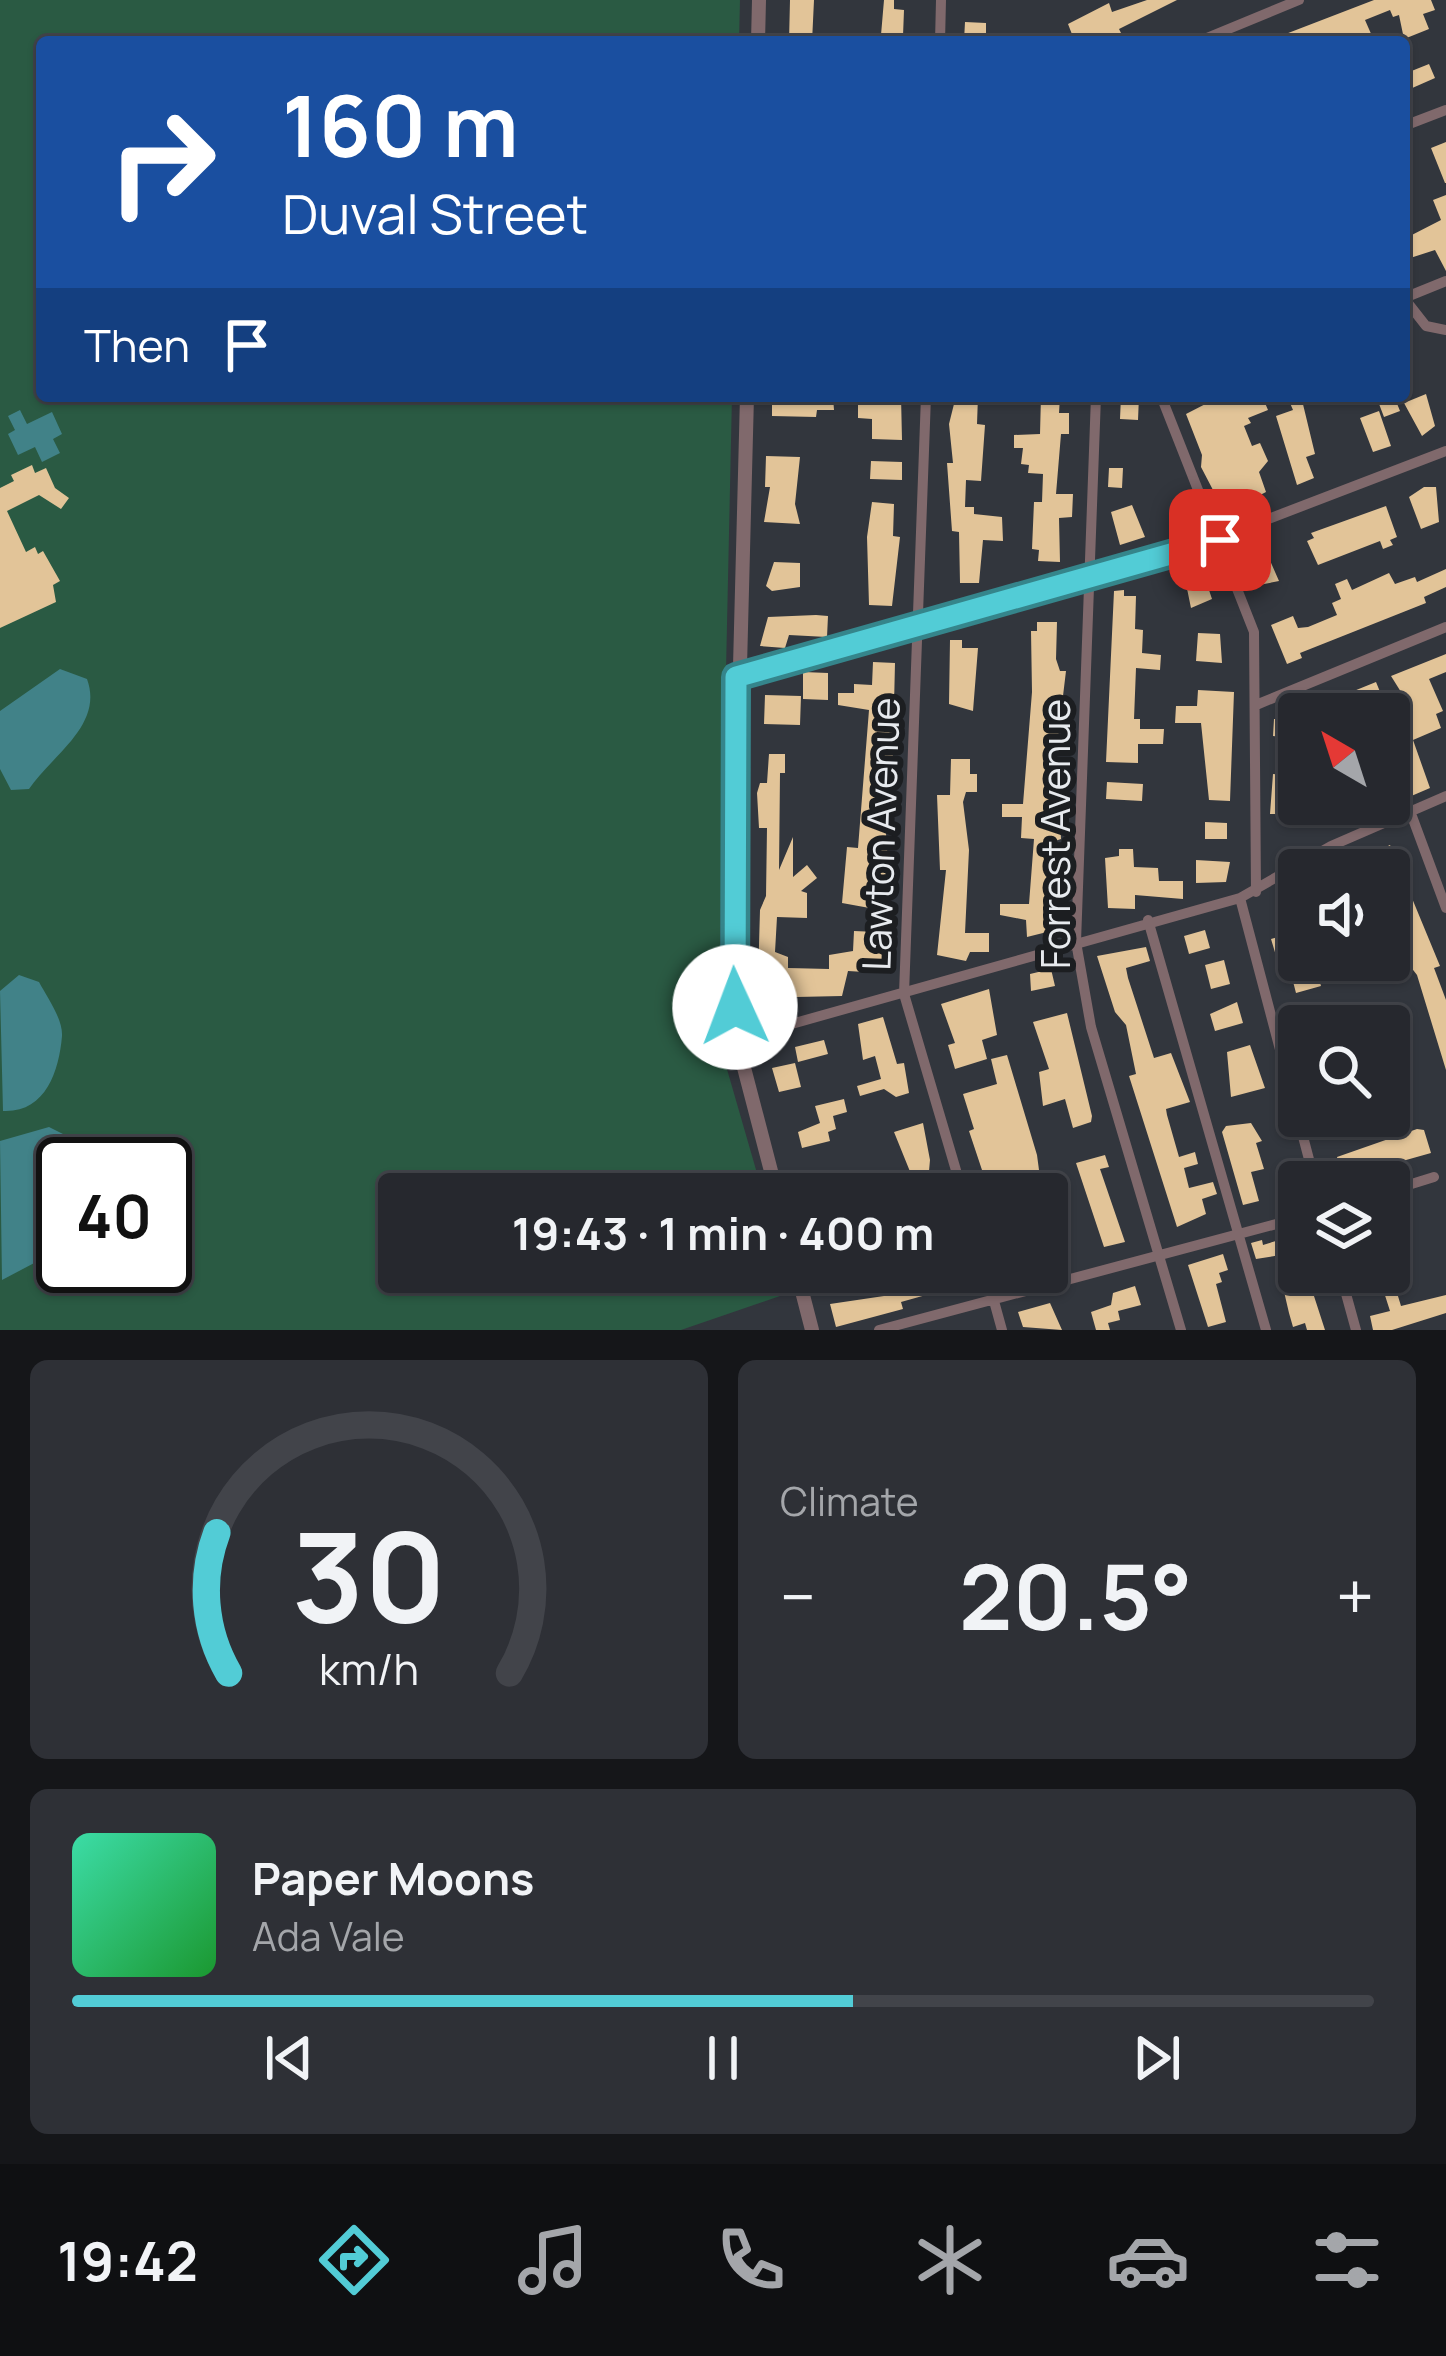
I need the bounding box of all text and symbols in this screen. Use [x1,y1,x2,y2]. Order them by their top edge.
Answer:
text: 160 m [282,67,519,182]
icon: right [84,84,240,240]
text: Duval Street [282,176,588,250]
icon: arrive [214,312,280,378]
text: Then [84,314,190,376]
pin [1169,489,1271,591]
icon: arrive [1187,507,1253,573]
north arrow [1278,693,1410,825]
map controls [1278,693,1410,1293]
street label: Lawton Avenue [848,697,912,971]
street label: Forrest Avenue [1028,699,1082,969]
button: sound [1278,849,1410,981]
position arrow [672,944,798,1070]
button: search [1278,1005,1410,1137]
speed limit sign: 40 [36,1137,192,1293]
button: layers [1278,1161,1410,1293]
text: 19:43 · 1 min · 400 m [512,1202,934,1264]
text: Climate [780,1474,919,1528]
text: 30 [292,1489,446,1659]
text: 20.5° [959,1534,1192,1657]
text: − [780,1551,816,1641]
text: + [1336,1551,1374,1641]
text: km/h [319,1638,419,1697]
text: Paper Moons [252,1847,534,1909]
text: Ada Vale [252,1909,405,1963]
icon: previous [256,2025,322,2091]
icon: pause [690,2025,756,2091]
icon: next [1124,2025,1190,2091]
icon: directions [312,2218,396,2302]
icon: music [511,2218,595,2302]
icon: phone [709,2218,793,2302]
icon: climate [908,2218,992,2302]
icon: car [1106,2218,1190,2302]
icon: filters [1305,2218,1389,2302]
text: 19:42 [57,2223,198,2297]

